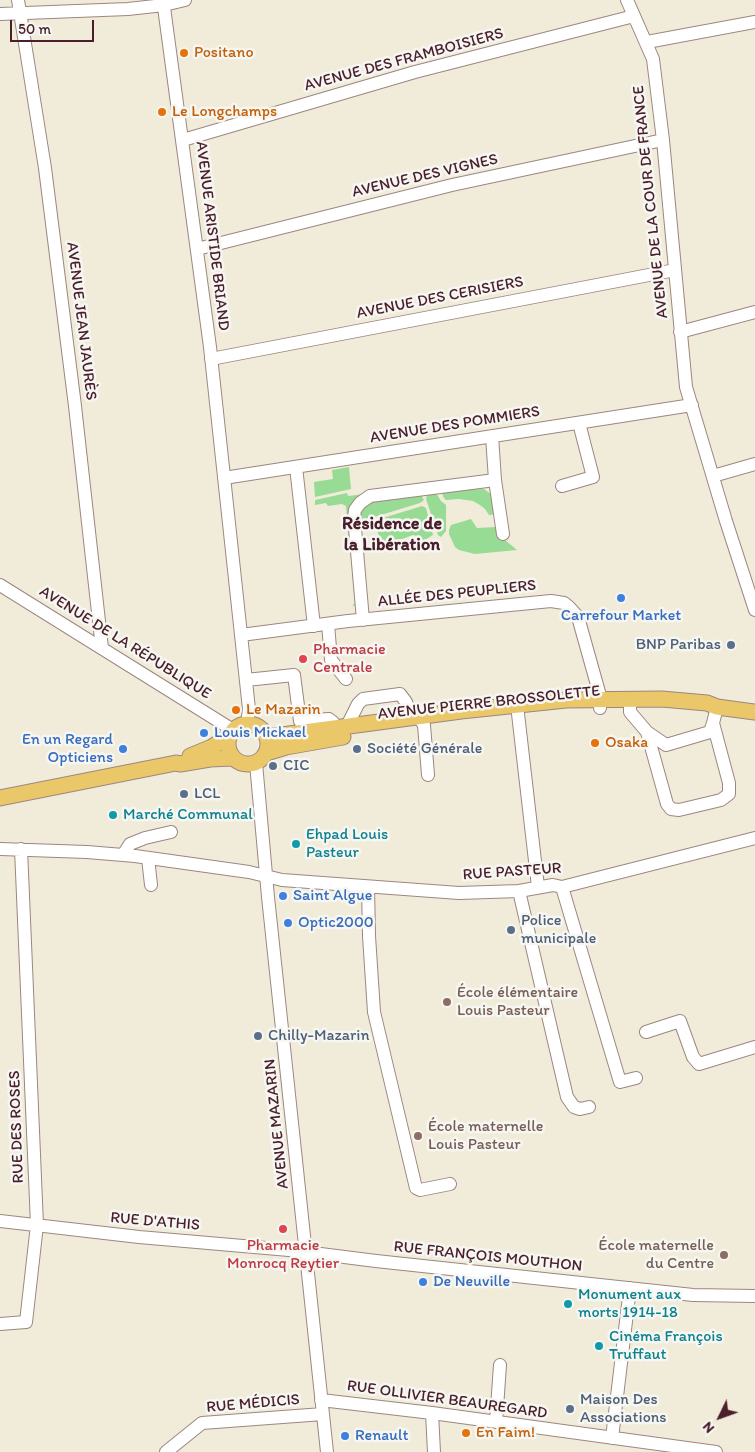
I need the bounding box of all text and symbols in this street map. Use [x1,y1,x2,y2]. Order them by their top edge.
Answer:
scale bar [12,10,96,42]
text: 50 m [18,20,51,38]
street label: AVENUE DES FRAMBOISIERS [302,24,506,96]
place label: Positano [194,43,254,63]
marker: Positano [178,47,190,59]
street label: AVENUE DE LA COUR DE FRANCE [629,84,673,320]
place label: Le Longchamps [172,102,277,122]
marker: Le Longchamps [156,106,168,118]
street label: AVENUE ARISTIDE BRIAND [191,140,233,332]
street label: AVENUE DES VIGNES [350,150,500,202]
street label: AVENUE JEAN JAURÈS [62,241,100,401]
street label: AVENUE DES CERISIERS [355,272,525,324]
street label: AVENUE DES POMMIERS [369,402,541,448]
district label: Résidence de la Libération [342,513,442,556]
street label: ALLÉE DES PEUPLIERS [377,576,537,612]
street label: AVENUE DE LA RÉPUBLIQUE [36,582,214,704]
marker: Carrefour Market [615,592,627,604]
place label: Carrefour Market [561,606,681,626]
place label: BNP Paribas [636,635,721,655]
marker: BNP Paribas [725,639,737,651]
place label: Pharmacie Centrale [313,640,386,678]
marker: Pharmacie Centrale [297,653,309,665]
street label: AVENUE PIERRE BROSSOLETTE [377,682,601,724]
place label: Le Mazarin [246,700,321,720]
marker: Le Mazarin [230,704,242,716]
place label: Louis Mickael [214,723,306,743]
marker: Louis Mickael [198,727,210,739]
place label: En un Regard Opticiens [22,730,113,768]
place label: Osaka [605,733,648,753]
marker: Osaka [589,737,601,749]
place label: Société Générale [367,739,482,759]
marker: En un Regard Opticiens [117,743,129,755]
marker: Société Générale [351,743,363,755]
place label: CIC [283,756,310,776]
marker: CIC [267,760,279,772]
place label: LCL [194,784,220,804]
marker: LCL [178,788,190,800]
place label: Marché Communal [123,805,253,825]
marker: Marché Communal [107,809,119,821]
place label: Ehpad Louis Pasteur [306,825,388,863]
marker: Ehpad Louis Pasteur [290,838,302,850]
street label: RUE PASTEUR [462,859,562,885]
place label: Saint Algue [293,886,372,906]
marker: Saint Algue [277,890,289,902]
place label: Police municipale [521,911,596,949]
place label: Optic2000 [298,913,374,933]
marker: Optic2000 [282,917,294,929]
marker: Police municipale [505,924,517,936]
place label: École élémentaire Louis Pasteur [457,983,578,1021]
marker: École élémentaire Louis Pasteur [441,996,453,1008]
place label: Chilly-Mazarin [268,1026,369,1046]
marker: Chilly-Mazarin [252,1030,264,1042]
street label: AVENUE MAZARIN [261,1058,293,1190]
street label: RUE DES ROSES [5,1070,29,1184]
place label: École maternelle Louis Pasteur [428,1117,543,1155]
marker: École maternelle Louis Pasteur [412,1130,424,1142]
street label: RUE D'ATHIS [109,1209,201,1235]
marker: Pharmacie Monrocq Reytier [277,1223,289,1235]
place label: Pharmacie Monrocq Reytier [227,1236,339,1274]
place label: École maternelle du Centre [599,1236,714,1274]
street label: RUE FRANÇOIS MOUTHON [393,1238,583,1276]
marker: École maternelle du Centre [718,1249,730,1261]
place label: De Neuville [433,1272,510,1292]
marker: De Neuville [417,1276,429,1288]
place label: Monument aux morts 1914-18 [578,1285,681,1323]
marker: Monument aux morts 1914-18 [562,1298,574,1310]
place label: Cinéma François Truffaut [609,1327,723,1365]
marker: Cinéma François Truffaut [593,1340,605,1352]
street label: RUE OLLIVIER BEAUREGARD [346,1376,548,1424]
street label: RUE MÉDICIS [205,1390,301,1418]
place label: Maison Des Associations [580,1390,667,1428]
north arrow [695,1392,745,1442]
marker: Maison Des Associations [564,1403,576,1415]
text: N [699,1418,718,1437]
place label: En Faim! [476,1423,535,1443]
place label: Renault [355,1426,409,1446]
marker: En Faim! [460,1427,472,1439]
marker: Renault [339,1430,351,1442]

